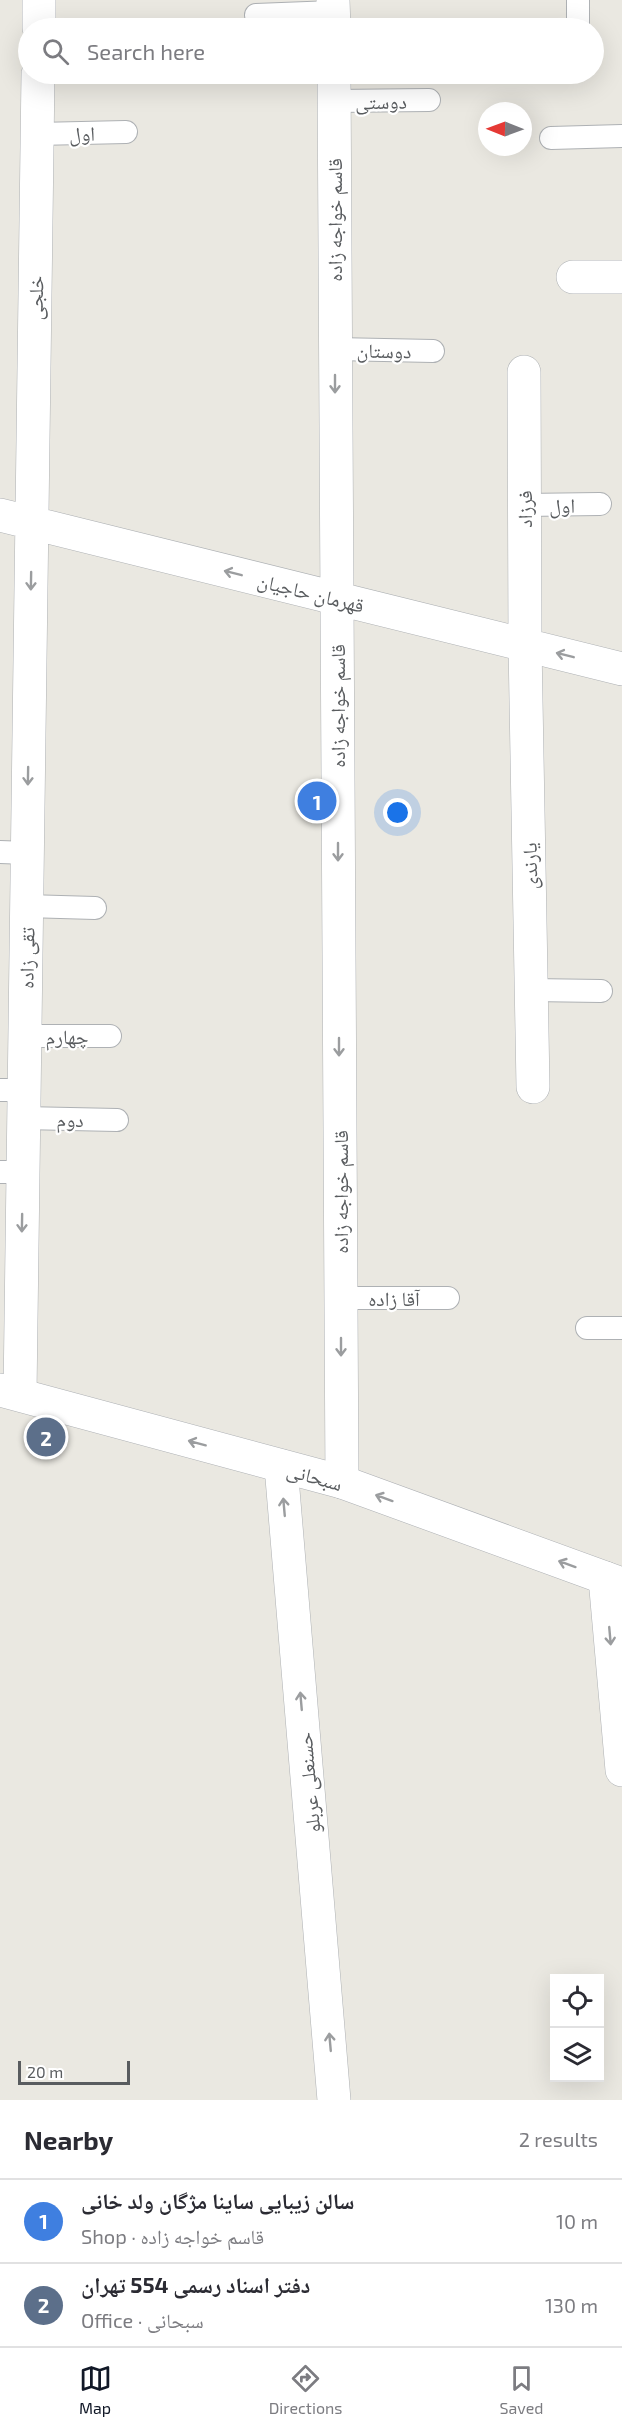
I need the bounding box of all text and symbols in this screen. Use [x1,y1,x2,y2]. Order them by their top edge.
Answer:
search box [18,18,604,84]
icon: search [39,35,72,68]
text: Search here [87,38,205,64]
street label: دوستی [355,89,407,114]
north arrow [478,102,532,156]
street label: اول [69,121,95,146]
street label: قاسم خواجه زاده [322,158,349,282]
street label: خلجی [23,275,48,321]
street label: دوستان [356,338,412,363]
one-way arrow [329,373,341,393]
street label: فرزاد [512,490,536,528]
street label: اول [549,493,575,518]
one-way arrow [224,566,243,578]
street label: قهرمان حاجیان [255,567,367,618]
one-way arrow [25,570,37,590]
street label: قاسم خواجه زاده [325,644,352,768]
one-way arrow [556,648,575,660]
one-way arrow [22,765,34,785]
pin: 1 [298,778,336,824]
your location [383,798,412,827]
one-way arrow [332,841,344,861]
street label: یارندی [517,842,542,890]
street label: تقی زاده [13,927,40,989]
street label: چهارم [46,1024,89,1051]
one-way arrow [333,1036,345,1056]
street label: دوم [56,1107,84,1134]
street label: قاسم خواجه زاده [328,1130,355,1254]
one-way arrow [16,1212,28,1232]
street label: آقا زاده [368,1286,421,1310]
one-way arrow [335,1336,347,1356]
pin: 2 [26,1414,66,1460]
one-way arrow [188,1437,207,1448]
street label: سبحانی [284,1457,346,1496]
one-way arrow [375,1491,394,1502]
one-way arrow [278,1497,289,1517]
one-way arrow [558,1558,577,1569]
one-way arrow [605,1626,616,1646]
one-way arrow [295,1691,306,1711]
street label: حسنعلی عربلو [292,1731,325,1834]
map controls [550,1974,604,2082]
button: locate [550,1974,604,2028]
button: layers [550,2028,604,2082]
one-way arrow [324,2032,335,2052]
scale bar [18,2058,130,2086]
text: 20 m [27,2062,63,2081]
text: Nearby [24,2124,113,2155]
text: 2 results [519,2127,598,2151]
text: سالن زیبایی ساینا مژگان ولد خانی [81,2187,355,2213]
text: 1 [39,2209,48,2233]
text: 10 m [556,2209,598,2233]
text: Shop · قاسم خواجه زاده [81,2224,264,2248]
text: دفتر اسناد رسمی 554 تهران [81,2271,310,2297]
text: 2 [38,2293,49,2317]
text: 130 m [545,2293,598,2317]
text: Office · سبحانی [81,2308,204,2332]
tab: Map [79,2362,112,2417]
tab: Directions [269,2362,342,2417]
tab: Saved [500,2362,543,2417]

